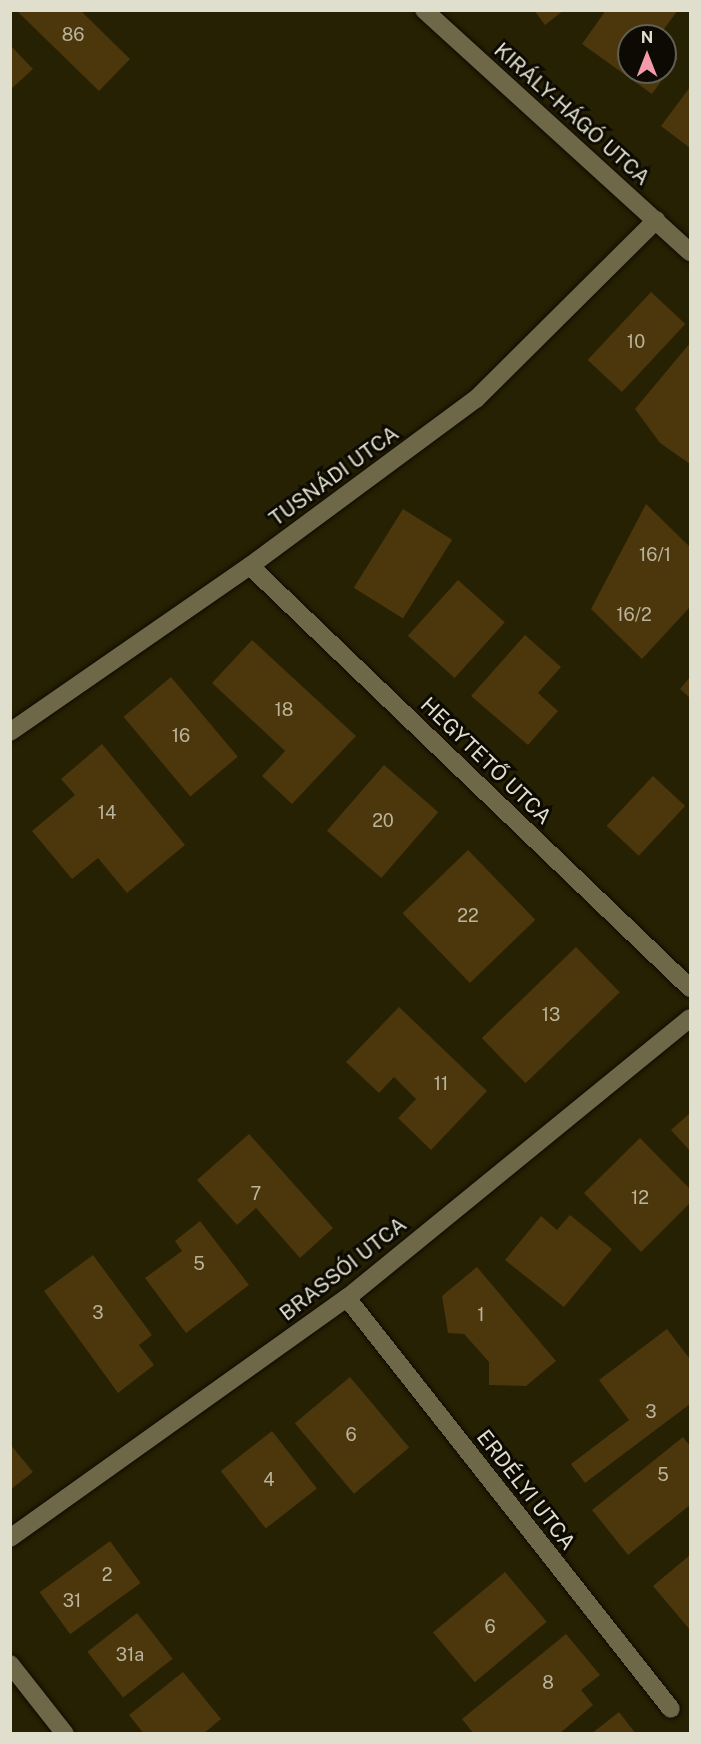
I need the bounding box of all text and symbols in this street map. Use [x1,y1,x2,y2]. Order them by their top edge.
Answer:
house number: 86 [62,24,84,46]
north arrow [617,24,677,84]
text: N [641,28,653,47]
street label: KIRÁLY-HÁGÓ UTCA [489,37,655,191]
house number: 10 [627,331,645,353]
street label: TUSNÁDI UTCA [264,421,404,531]
house number: 16/1 [639,544,671,566]
house number: 16/2 [616,604,652,626]
street label: HEGYTETŐ UTCA [415,692,557,830]
house number: 18 [275,699,293,721]
house number: 16 [172,725,190,747]
house number: 14 [98,802,116,824]
house number: 20 [372,810,394,832]
house number: 22 [457,905,479,927]
house number: 13 [542,1004,560,1026]
house number: 11 [434,1073,448,1095]
house number: 7 [251,1183,261,1205]
house number: 12 [631,1187,649,1209]
street label: BRASSÓI UTCA [275,1212,411,1326]
house number: 5 [193,1253,205,1275]
house number: 3 [92,1302,104,1324]
house number: 1 [477,1304,485,1326]
house number: 3 [645,1401,657,1423]
house number: 6 [345,1424,357,1446]
street label: ERDÉLYI UTCA [471,1425,581,1555]
house number: 5 [657,1464,669,1486]
house number: 4 [263,1469,275,1491]
house number: 2 [102,1564,112,1586]
house number: 31 [63,1590,81,1612]
house number: 6 [484,1616,496,1638]
house number: 31a [116,1644,144,1666]
house number: 8 [542,1672,554,1694]

